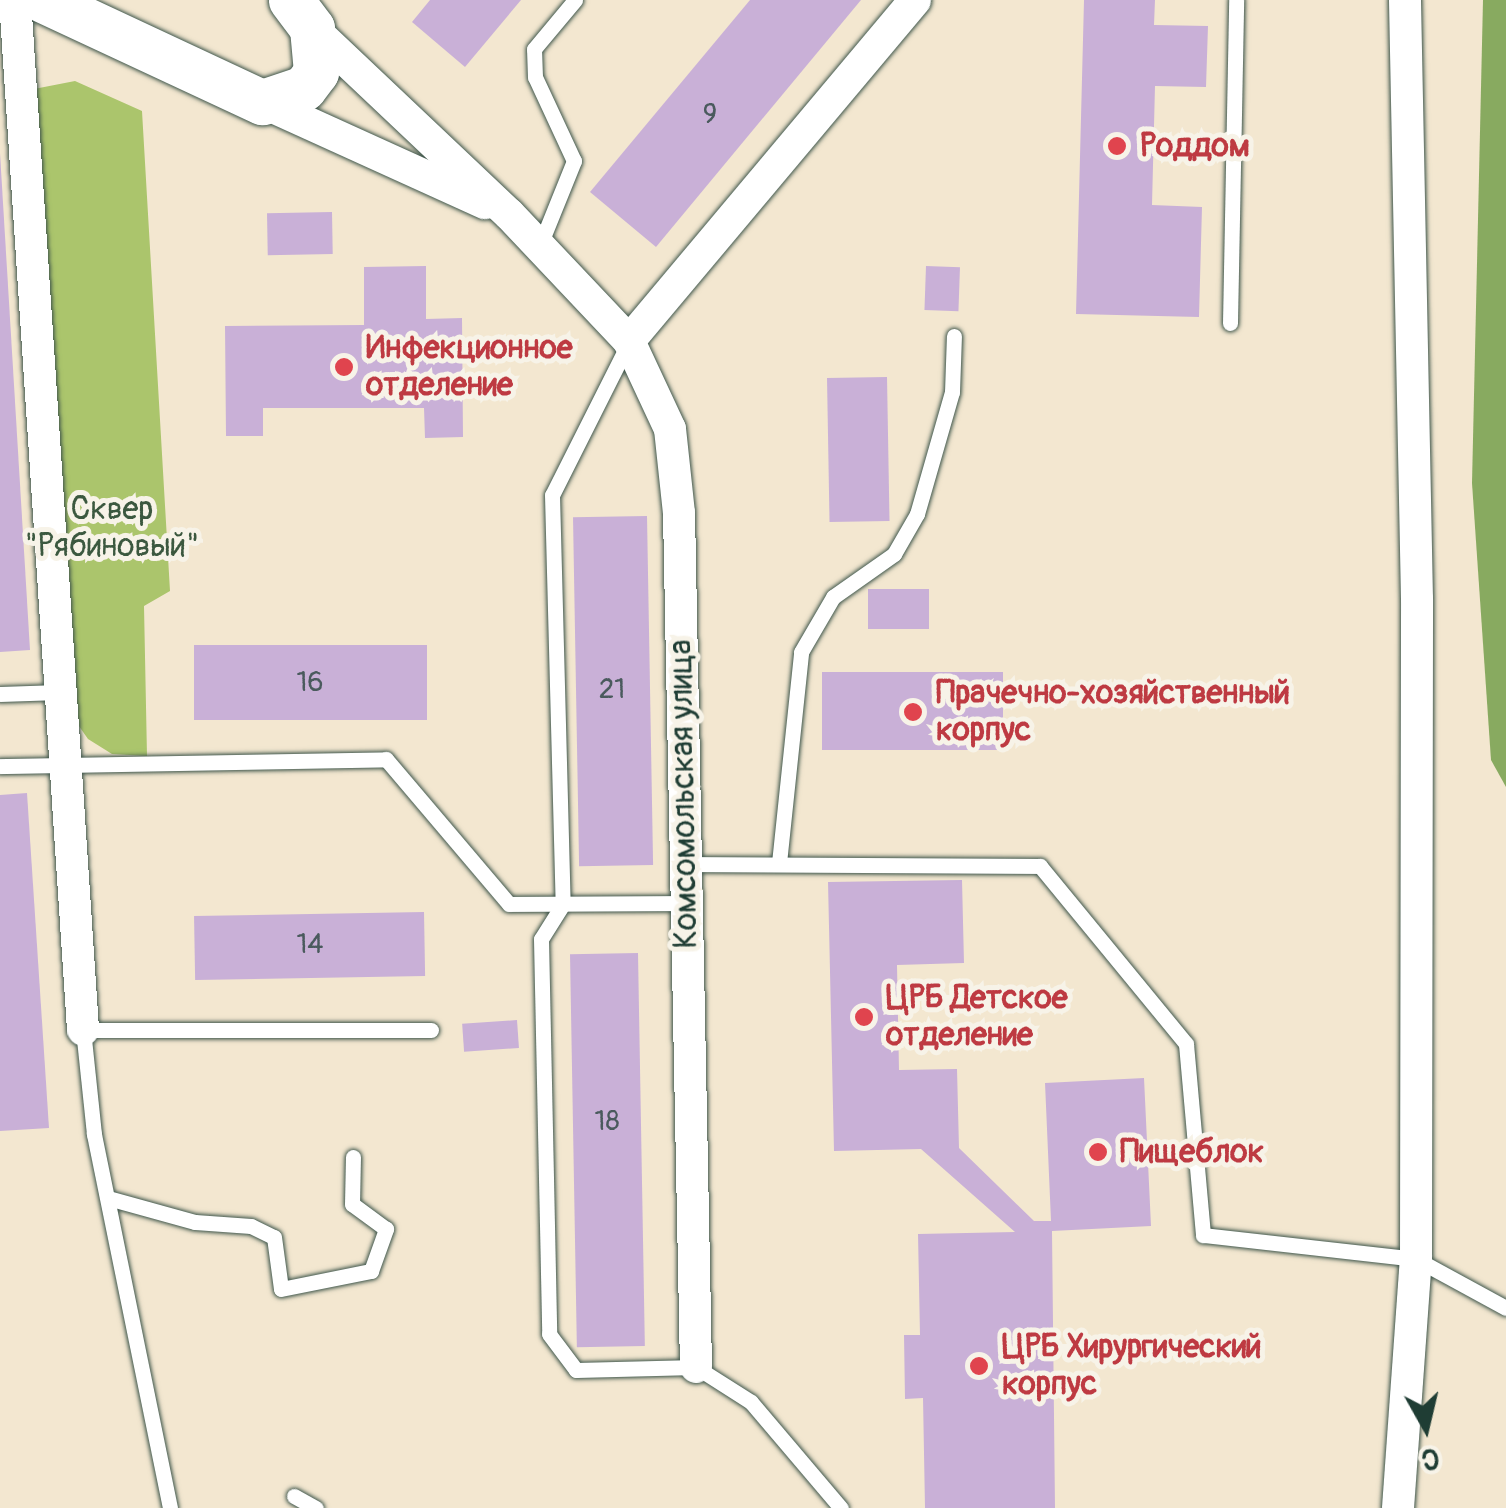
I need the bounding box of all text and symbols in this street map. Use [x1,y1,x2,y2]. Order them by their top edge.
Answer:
house number: 9 [703,98,717,132]
place label: Роддом [1140,127,1250,165]
marker: Роддом [1104,133,1130,159]
place label: Инфекционное отделение [366,330,572,405]
marker: Инфекционное отделение [331,354,357,380]
park label: Сквер "Рябиновый" [25,491,199,566]
street label: Комсомольская улица [662,639,706,949]
house number: 16 [296,666,324,700]
house number: 21 [599,673,625,707]
place label: Прачечно-хозяйственный корпус [936,675,1290,750]
marker: Прачечно-хозяйственный корпус [900,699,926,725]
house number: 14 [296,928,324,962]
place label: ЦРБ Детское отделение [886,980,1068,1055]
marker: ЦРБ Детское отделение [851,1004,877,1030]
house number: 18 [594,1105,620,1139]
place label: Пищеблок [1120,1133,1264,1171]
marker: Пищеблок [1085,1139,1111,1165]
place label: ЦРБ Хирургический корпус [1002,1329,1262,1404]
marker: ЦРБ Хирургический корпус [966,1353,992,1379]
north arrow [1376,1378,1476,1478]
text: С [1419,1440,1441,1477]

